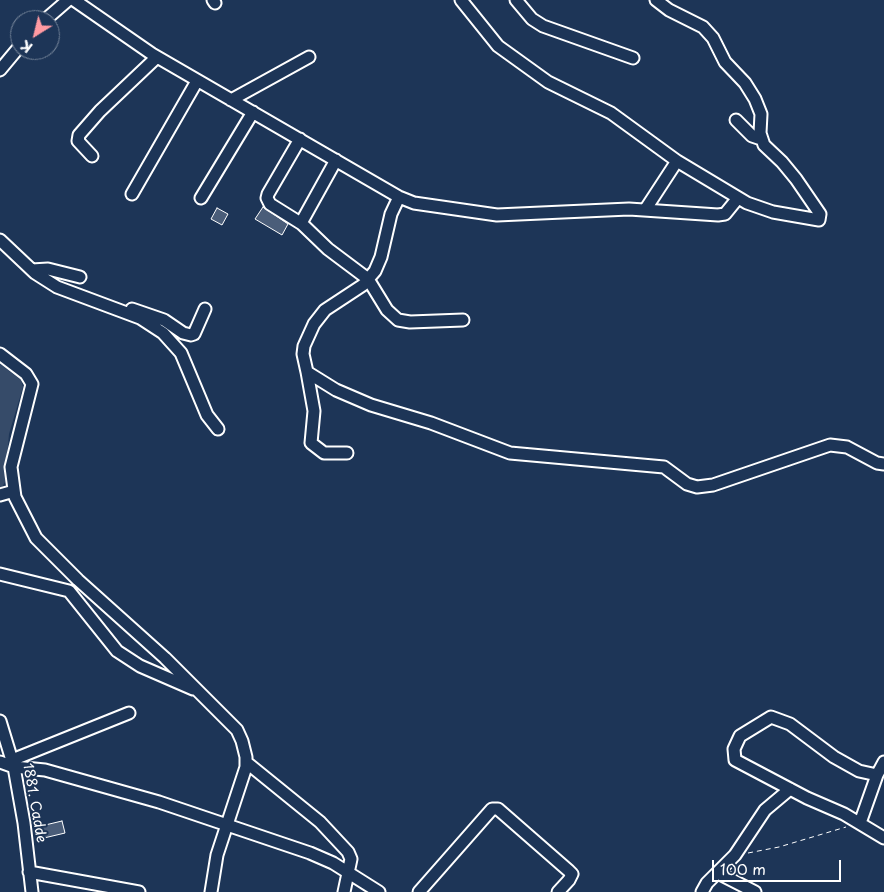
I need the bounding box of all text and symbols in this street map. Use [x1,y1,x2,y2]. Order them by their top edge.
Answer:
north arrow [10,10,60,60]
text: K [16,35,37,58]
street label: 1881. Cadde [19,762,49,844]
scale bar [714,850,843,882]
text: 100 m [720,857,766,880]

